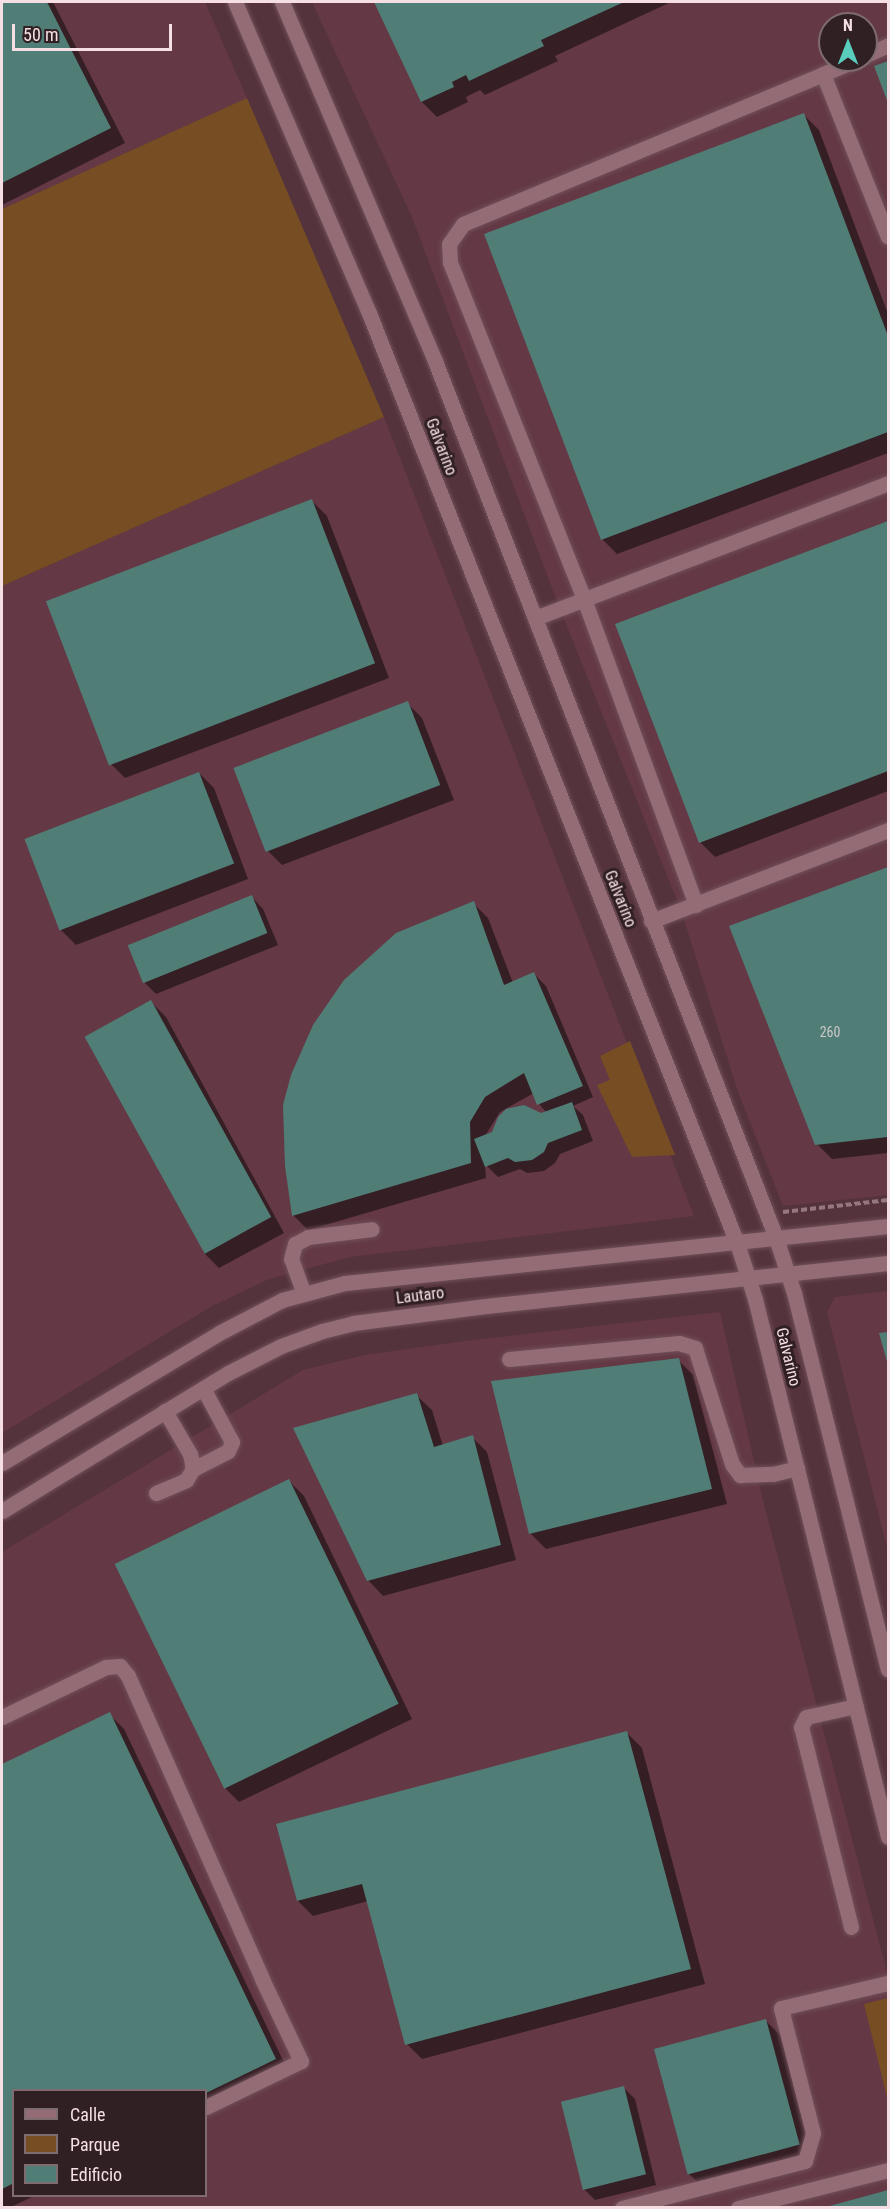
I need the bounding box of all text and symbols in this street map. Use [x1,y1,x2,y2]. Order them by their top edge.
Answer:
scale bar [15,12,176,50]
north arrow [818,12,878,72]
text: N [843,16,853,35]
text: 50 m [23,24,58,45]
street label: Galvarino [421,416,461,478]
street label: Galvarino [600,868,640,930]
house number: 260 [820,1024,840,1040]
street label: Lautaro [395,1284,445,1308]
street label: Galvarino [771,1326,805,1388]
legend [12,2089,207,2197]
text: Calle [70,2104,106,2125]
text: Parque [70,2134,120,2155]
text: Edificio [70,2164,122,2185]

